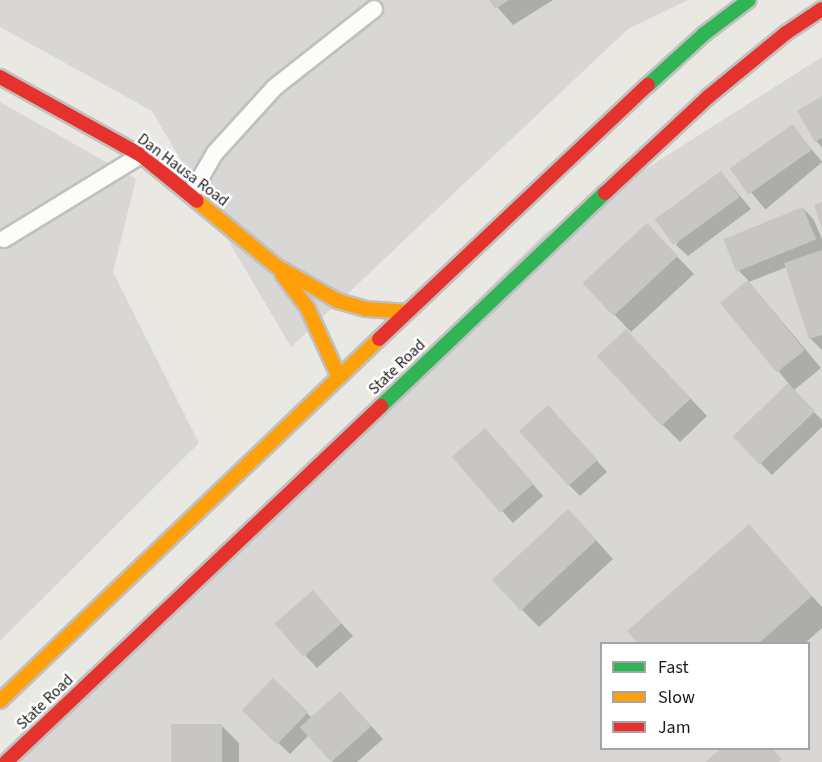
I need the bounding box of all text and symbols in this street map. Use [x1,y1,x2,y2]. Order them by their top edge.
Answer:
street label: Dan Hausa Road [134,129,232,211]
street label: State Road [365,335,429,399]
legend [600,642,810,750]
text: Fast [658,655,689,680]
street label: State Road [13,670,77,734]
text: Slow [658,685,695,710]
text: Jam [658,715,691,740]

